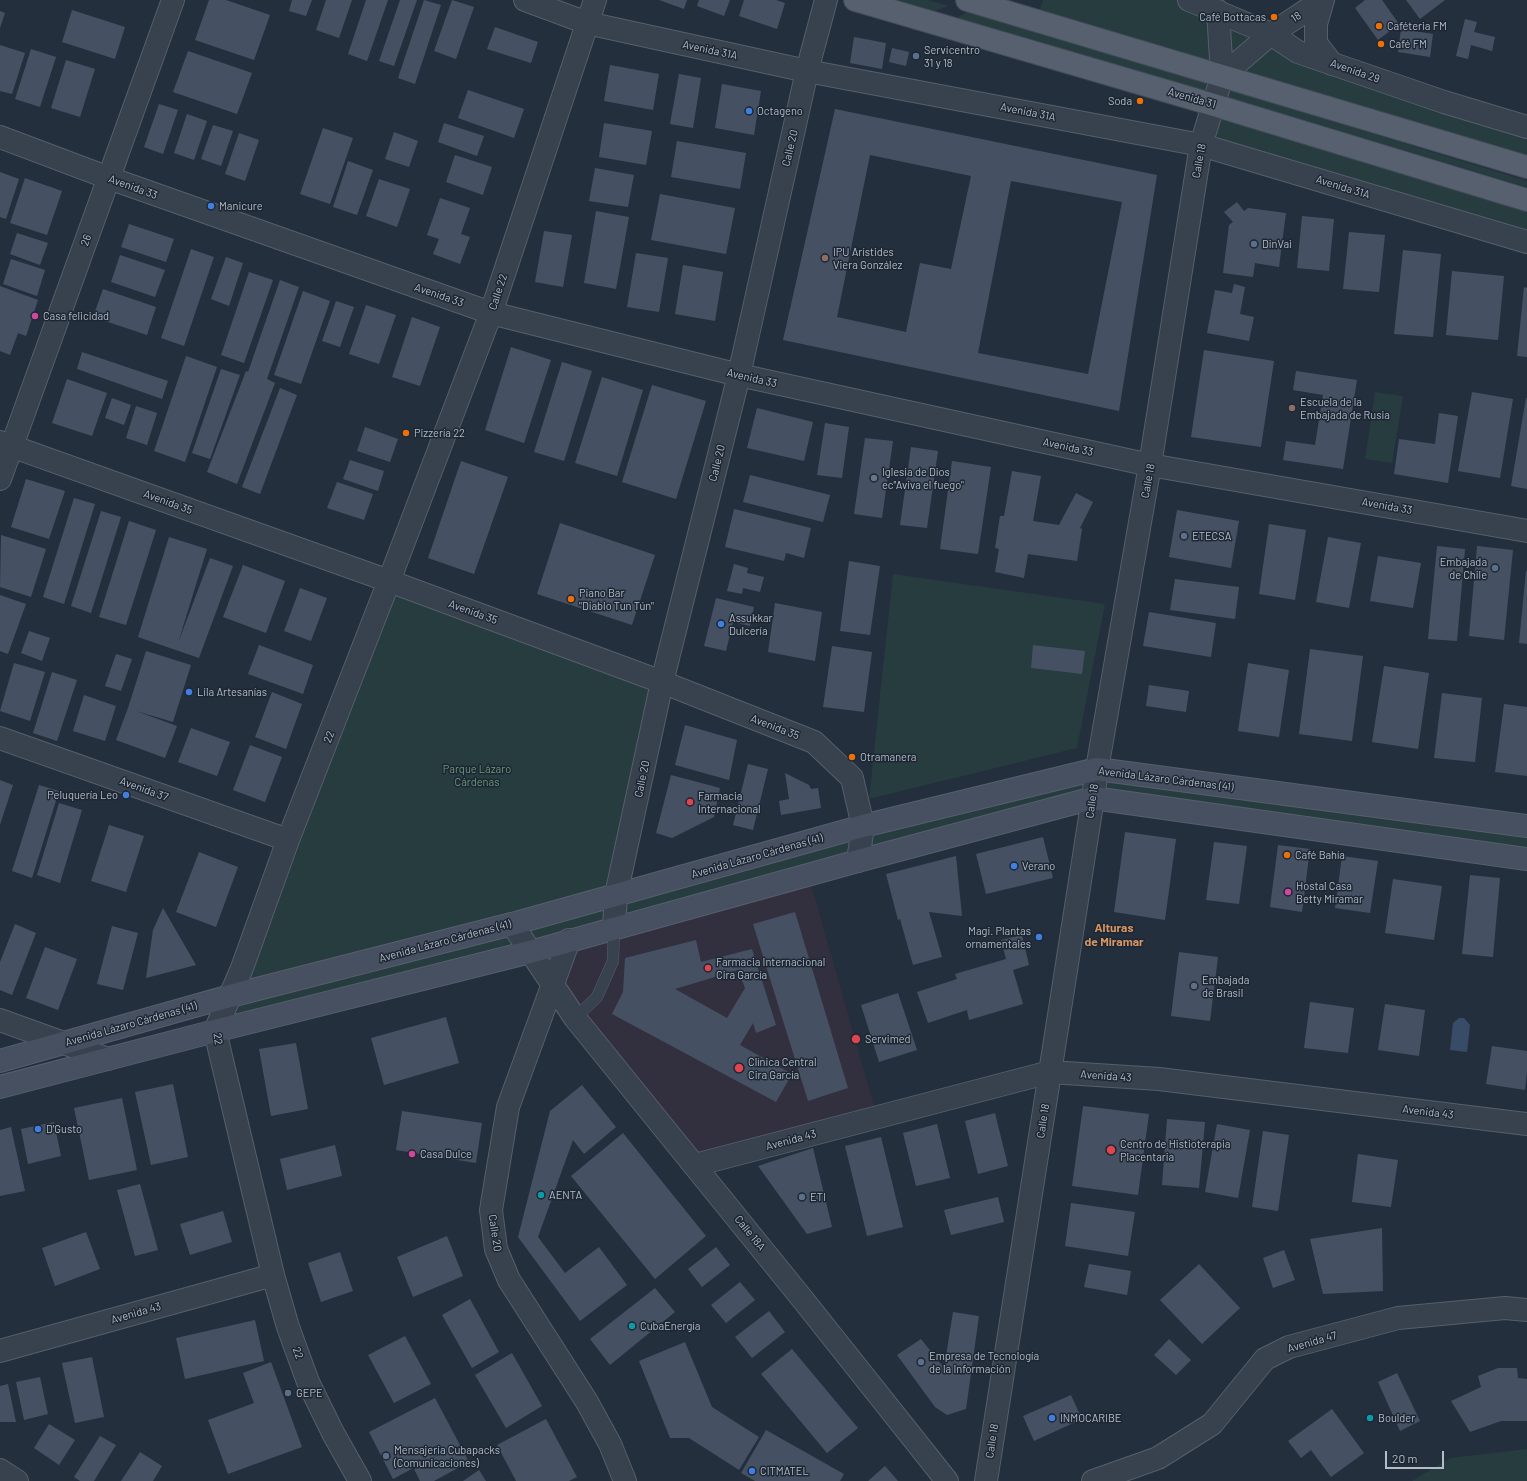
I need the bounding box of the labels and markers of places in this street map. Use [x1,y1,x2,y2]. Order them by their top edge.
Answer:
place label: Café Bottacas [1199,10,1266,24]
marker: Café Bottacas [1269,12,1279,22]
place label: Caféteria FM [1387,19,1447,33]
marker: Caféteria FM [1374,21,1384,31]
place label: Café FM [1389,37,1427,51]
marker: Café FM [1376,39,1386,49]
place label: Servicentro 31 y 18 [924,43,980,69]
marker: Servicentro 31 y 18 [911,51,921,61]
place label: Soda [1108,94,1132,108]
marker: Soda [1135,96,1145,106]
place label: Octageno [757,104,803,118]
marker: Octageno [744,106,754,116]
place label: Manicure [219,199,263,213]
marker: Manicure [206,201,216,211]
place label: DinVai [1262,237,1292,251]
marker: DinVai [1249,239,1259,249]
place label: IPU Arístides Viera González [833,245,902,271]
marker: IPU Arístides Viera González [820,253,830,263]
place label: Casa felicidad [43,309,109,323]
marker: Casa felicidad [30,311,40,321]
place label: Escuela de la Embajada de Rusia [1300,395,1390,421]
marker: Escuela de la Embajada de Rusia [1287,403,1297,413]
place label: Pizzería 22 [414,426,465,440]
marker: Pizzería 22 [401,428,411,438]
place label: Iglesia de Dios ec"Aviva el fuego" [882,465,964,491]
marker: Iglesia de Dios ec"Aviva el fuego" [869,473,879,483]
place label: ETECSA [1192,529,1231,543]
marker: ETECSA [1179,531,1189,541]
place label: Embajada de Chile [1440,555,1487,581]
marker: Embajada de Chile [1490,563,1500,573]
place label: Piano Bar "Diablo Tun Tún" [579,586,654,612]
marker: Piano Bar "Diablo Tun Tún" [566,594,576,604]
place label: Assukkar Dulcería [729,611,773,637]
marker: Assukkar Dulcería [716,619,726,629]
place label: Lila Artesanías [197,685,267,699]
marker: Lila Artesanías [184,687,194,697]
place label: Otramanera [860,750,916,764]
marker: Otramanera [847,752,857,762]
place label: Peluquería Leo [47,788,118,802]
place label: Farmacia Internacional [698,789,761,815]
marker: Peluquería Leo [121,790,131,800]
marker: Farmacia Internacional [685,797,695,807]
place label: Café Bahía [1295,848,1345,862]
marker: Café Bahía [1282,850,1292,860]
place label: Verano [1022,859,1055,873]
marker: Verano [1009,861,1019,871]
place label: Hostal Casa Betty Miramar [1296,879,1363,905]
marker: Hostal Casa Betty Miramar [1283,887,1293,897]
place label: Magi. Plantas ornamentales [965,924,1031,950]
marker: Magi. Plantas ornamentales [1034,932,1044,942]
place label: Farmacia Internacional Cira García [716,955,825,981]
marker: Farmacia Internacional Cira García [703,963,713,973]
place label: Embajada de Brasil [1202,973,1249,999]
marker: Embajada de Brasil [1189,981,1199,991]
place label: Servimed [865,1032,911,1046]
marker: Servimed [850,1033,862,1045]
place label: Clínica Central Cira García [748,1055,816,1081]
marker: Clínica Central Cira García [733,1062,745,1074]
place label: D'Gusto [46,1122,82,1136]
marker: D'Gusto [33,1124,43,1134]
place label: Centro de Histioterapia Placentaria [1120,1137,1230,1163]
marker: Centro de Histioterapia Placentaria [1105,1144,1117,1156]
place label: Casa Dulce [420,1147,472,1161]
marker: Casa Dulce [407,1149,417,1159]
place label: AENTA [549,1188,582,1202]
marker: AENTA [536,1190,546,1200]
place label: ETI [810,1190,826,1204]
marker: ETI [797,1192,807,1202]
place label: CubaEnergía [640,1319,700,1333]
marker: CubaEnergía [627,1321,637,1331]
place label: Empresa de Tecnología de la Información [929,1349,1039,1375]
marker: Empresa de Tecnología de la Información [916,1357,926,1367]
place label: GEPE [296,1386,323,1400]
marker: GEPE [283,1388,293,1398]
place label: INMOCARIBE [1060,1411,1121,1425]
place label: Boulder [1378,1411,1415,1425]
marker: INMOCARIBE [1047,1413,1057,1423]
marker: Boulder [1365,1413,1375,1423]
place label: Mensajeria Cubapacks (Comunicaciones) [394,1443,500,1469]
marker: Mensajeria Cubapacks (Comunicaciones) [381,1451,391,1461]
place label: CITMATEL [760,1464,809,1478]
marker: CITMATEL [747,1466,757,1476]

